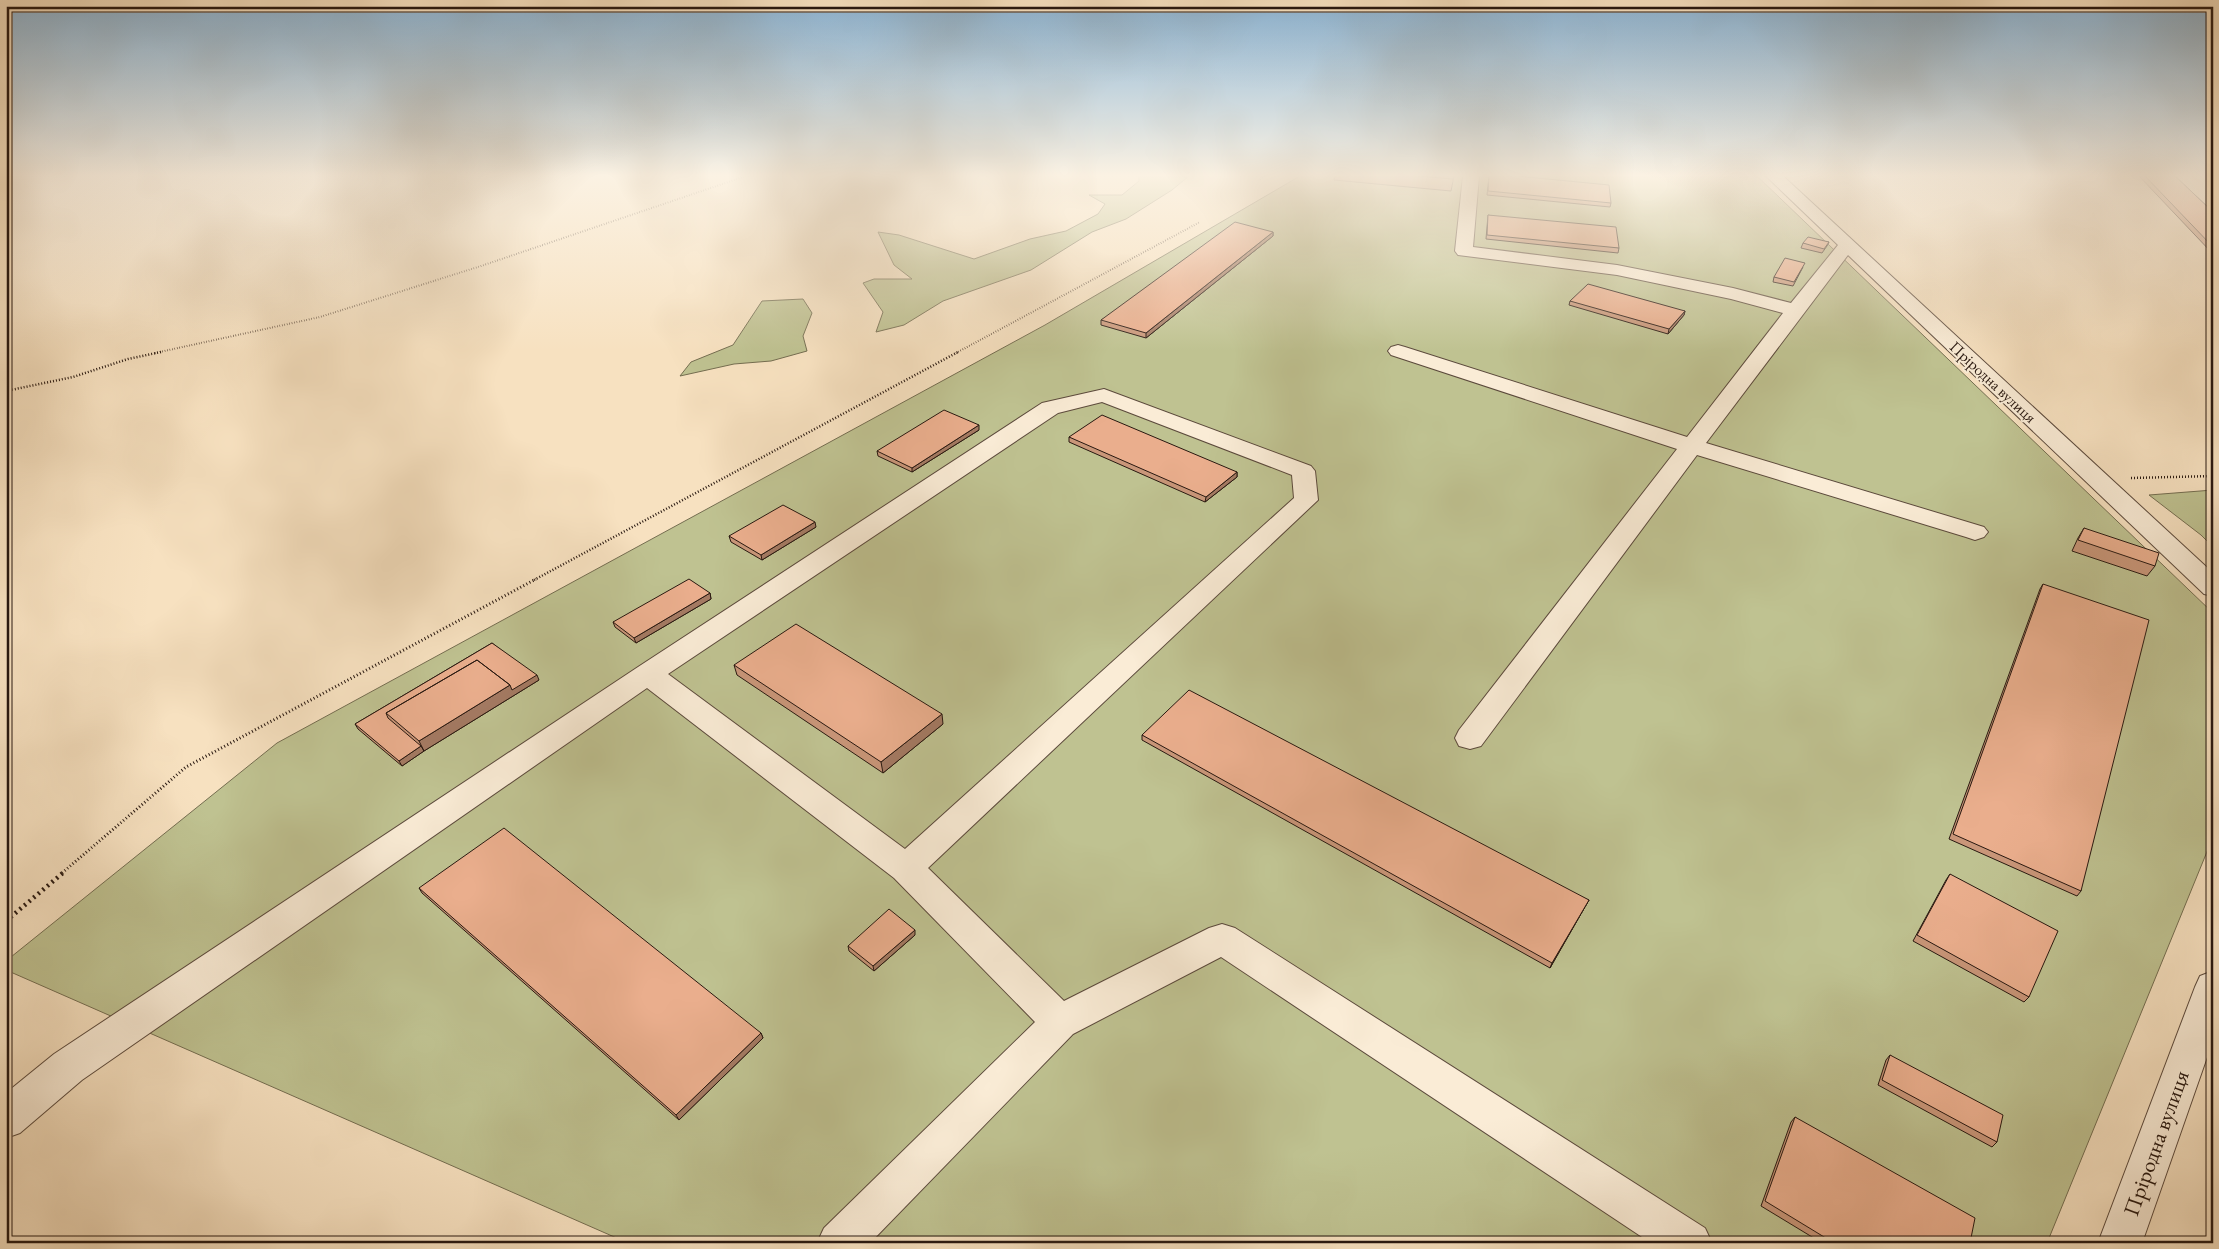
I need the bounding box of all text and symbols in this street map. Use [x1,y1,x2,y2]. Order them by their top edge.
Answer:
street label: Пріродна вулиця [1945,336,2041,428]
street label: Пріродна вулиця [2116,1066,2196,1220]

